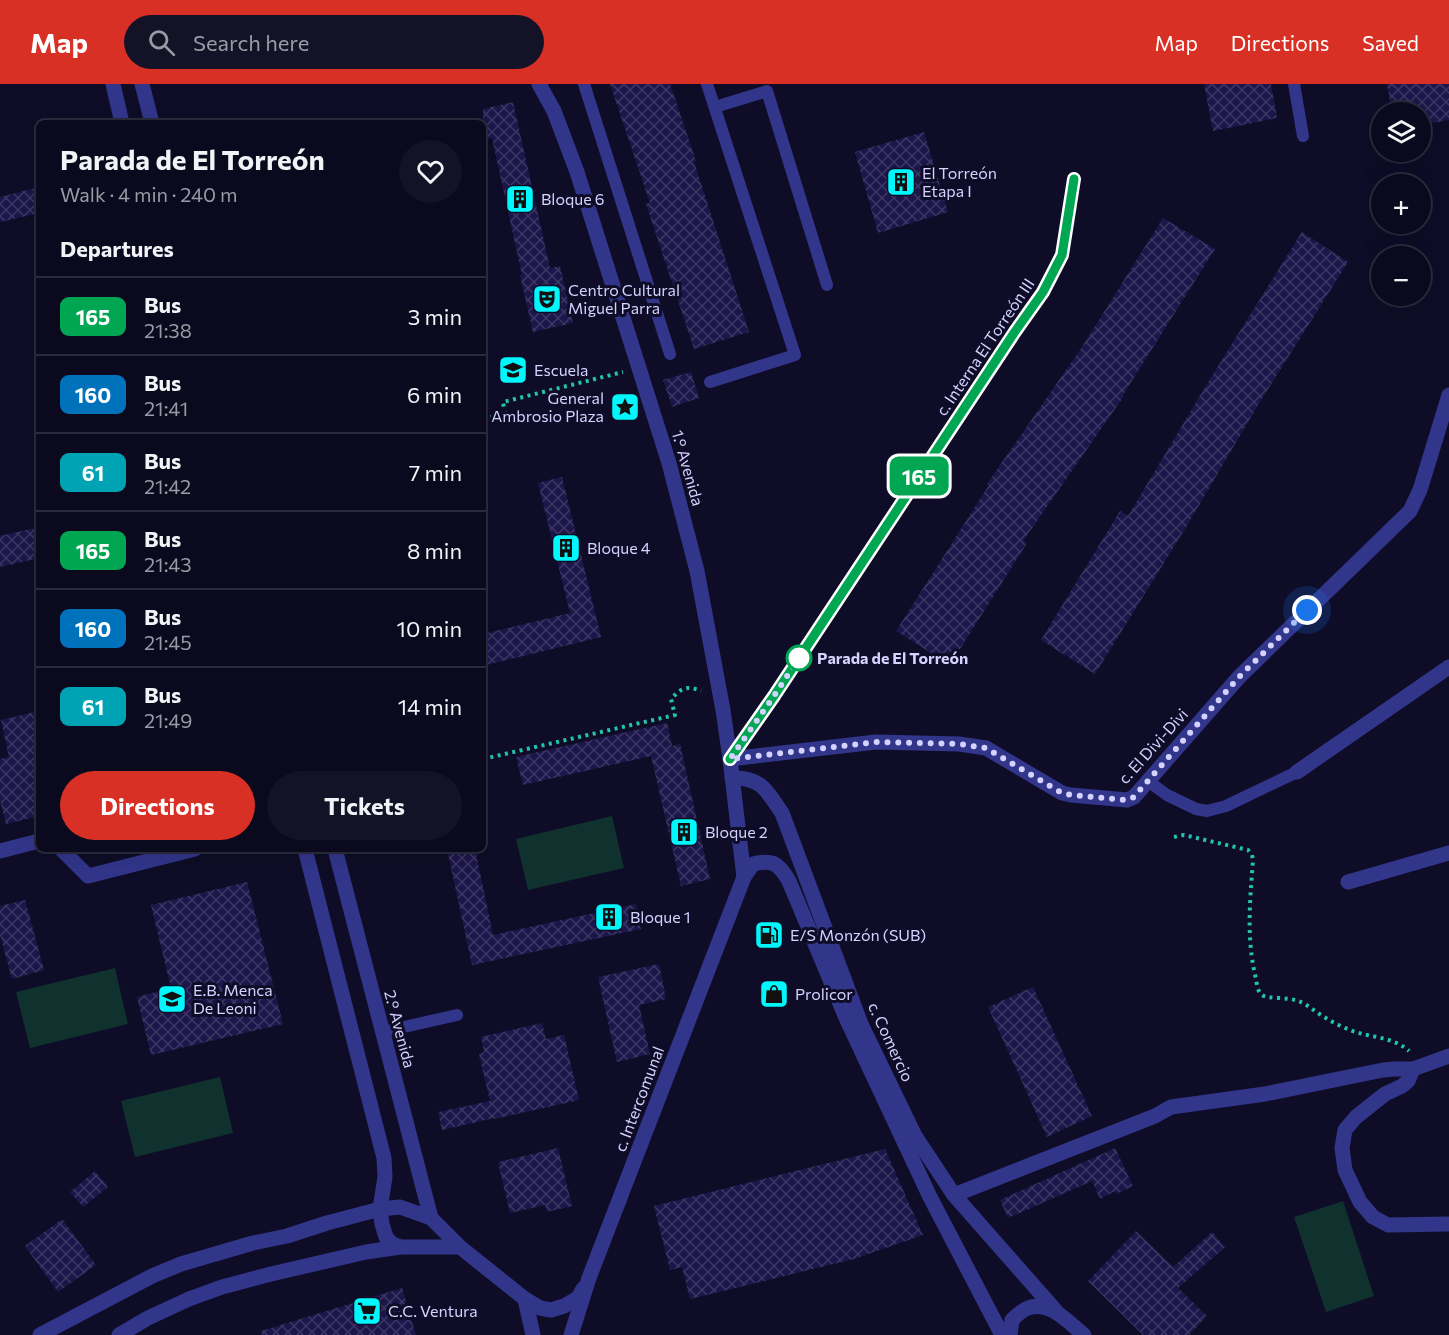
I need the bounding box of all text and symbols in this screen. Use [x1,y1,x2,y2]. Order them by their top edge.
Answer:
search box [124,15,544,69]
text: Map [30,25,88,59]
icon: search [145,26,178,59]
text: Search here [193,29,309,56]
text: Map [1155,30,1198,55]
text: Directions [1231,30,1329,55]
text: Saved [1362,30,1419,55]
map controls [1371,102,1431,306]
button: layers [1371,102,1431,162]
button: heart [399,140,462,203]
text: Parada de El Torreón [60,142,325,176]
place label: El Torreón Etapa I [922,163,997,200]
building icon: El Torreón Etapa I [885,166,917,198]
button: + [1371,174,1431,234]
text: Walk · 4 min · 240 m [60,182,237,206]
building icon: Bloque 6 [504,183,536,215]
place label: Bloque 6 [541,189,604,208]
text: Departures [60,235,174,262]
button: − [1371,246,1431,306]
street label: c. Interna El Torreón III [932,274,1038,419]
place label: Centro Cultural Miguel Parra [568,280,680,317]
theatre icon: Centro Cultural Miguel Parra [531,283,563,315]
text: Bus [144,291,181,318]
text: 3 min [408,303,462,330]
text: 165 [76,304,110,329]
text: 21:38 [144,318,192,342]
school or university icon: Escuela [497,354,529,386]
place label: Escuela [534,360,588,379]
text: Bus [144,369,181,396]
text: 6 min [407,381,462,408]
text: 160 [75,382,111,407]
place label: General Ambrosio Plaza [491,388,604,425]
place icon: General Ambrosio Plaza [609,391,641,423]
text: 21:41 [144,396,188,420]
street label: 1.° Avenida [669,428,708,508]
text: Bus [144,447,181,474]
line badge: 165 [884,456,954,496]
text: 7 min [409,459,462,486]
text: 61 [82,460,104,485]
text: 165 [902,464,936,489]
text: 21:42 [144,474,191,498]
text: Bus [144,525,181,552]
building icon: Bloque 4 [550,532,582,564]
text: 8 min [407,537,462,564]
text: 165 [76,538,110,563]
place label: Bloque 4 [587,538,651,557]
text: 21:43 [144,552,192,576]
your location [1292,595,1322,625]
text: Bus [144,603,181,630]
text: 10 min [397,615,462,642]
text: 160 [75,616,111,641]
text: 21:45 [144,630,192,654]
marker: Parada de El Torreón [786,645,812,671]
place label: Parada de El Torreón [817,648,968,667]
text: Bus [144,681,181,708]
text: 14 min [398,693,462,720]
text: 61 [82,694,104,719]
street label: c. El Divi-Divi [1114,704,1191,787]
text: 21:49 [144,708,193,732]
button: Directions [60,771,255,840]
button: Tickets [267,771,462,840]
building icon: Bloque 2 [668,816,700,848]
place label: Bloque 2 [705,822,768,841]
building icon: Bloque 1 [593,901,625,933]
place label: Bloque 1 [630,907,691,926]
fuel station icon: E/S Monzón (SUB) [753,919,785,951]
place label: E/S Monzón (SUB) [790,925,926,944]
shop icon: Prolicor [758,978,790,1010]
place label: E.B. Menca De Leoni [193,980,273,1017]
school or university icon: E.B. Menca De Leoni [156,983,188,1015]
place label: Prolicor [795,984,853,1003]
street label: 2.° Avenida [381,988,420,1070]
street label: c. Comercio [865,999,918,1084]
street label: c. Intercomunal [610,1043,667,1154]
supermarket icon: C.C. Ventura [351,1295,383,1327]
place label: C.C. Ventura [388,1301,478,1320]

